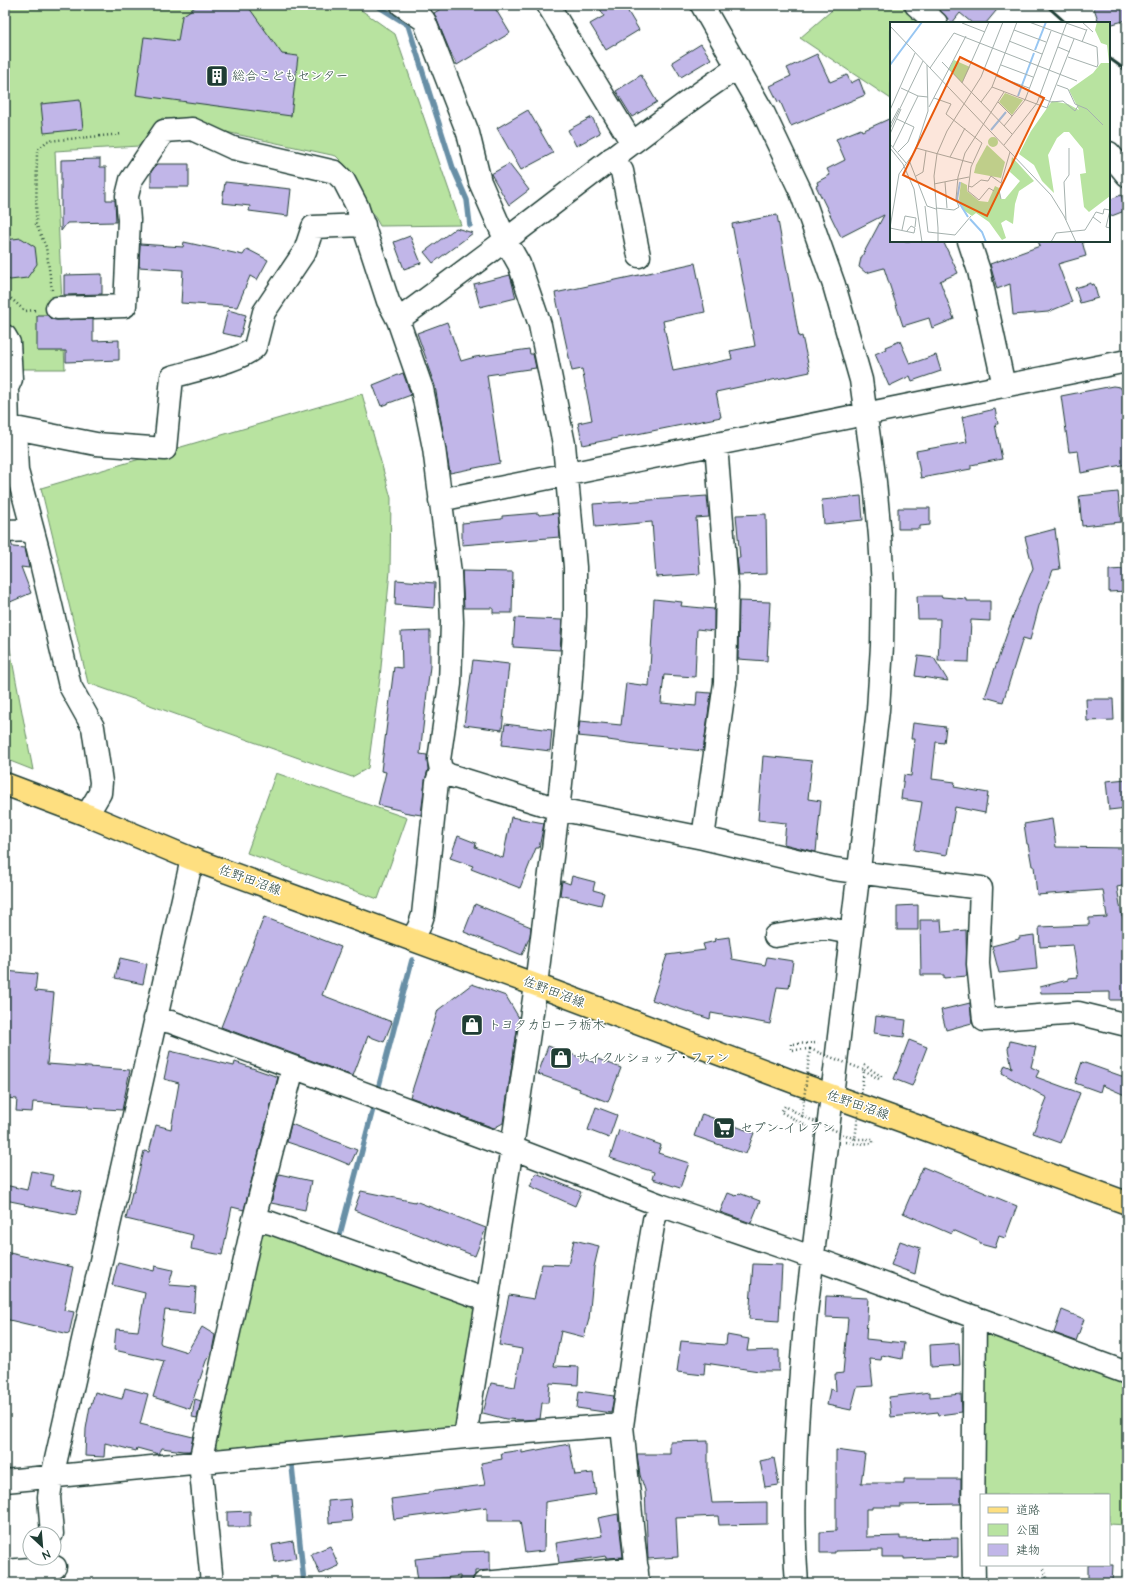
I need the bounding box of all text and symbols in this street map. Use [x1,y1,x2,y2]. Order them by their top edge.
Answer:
inset map [890,22,1110,242]
building icon: 総合こどもセンター [204,63,230,89]
place label: 総合こどもセンター [232,67,348,85]
street label: 佐野田沼線 [216,860,285,900]
street label: 佐野田沼線 [520,972,588,1012]
shop icon: トヨタカローラ栃木 [459,1012,485,1038]
place label: トヨタカローラ栃木 [488,1016,605,1034]
shop icon: サイクルショップ・ファン [548,1045,574,1071]
place label: サイクルショップ・ファン [576,1049,729,1067]
street label: 佐野田沼線 [824,1086,893,1124]
supermarket icon: セブン-イレブン [711,1115,737,1141]
place label: セブン-イレブン [740,1119,835,1137]
legend [980,1494,1110,1566]
text: 道路 [1016,1502,1040,1519]
text: 公園 [1016,1522,1040,1539]
north arrow [22,1526,62,1566]
text: 建物 [1016,1542,1040,1559]
text: N [40,1546,53,1563]

